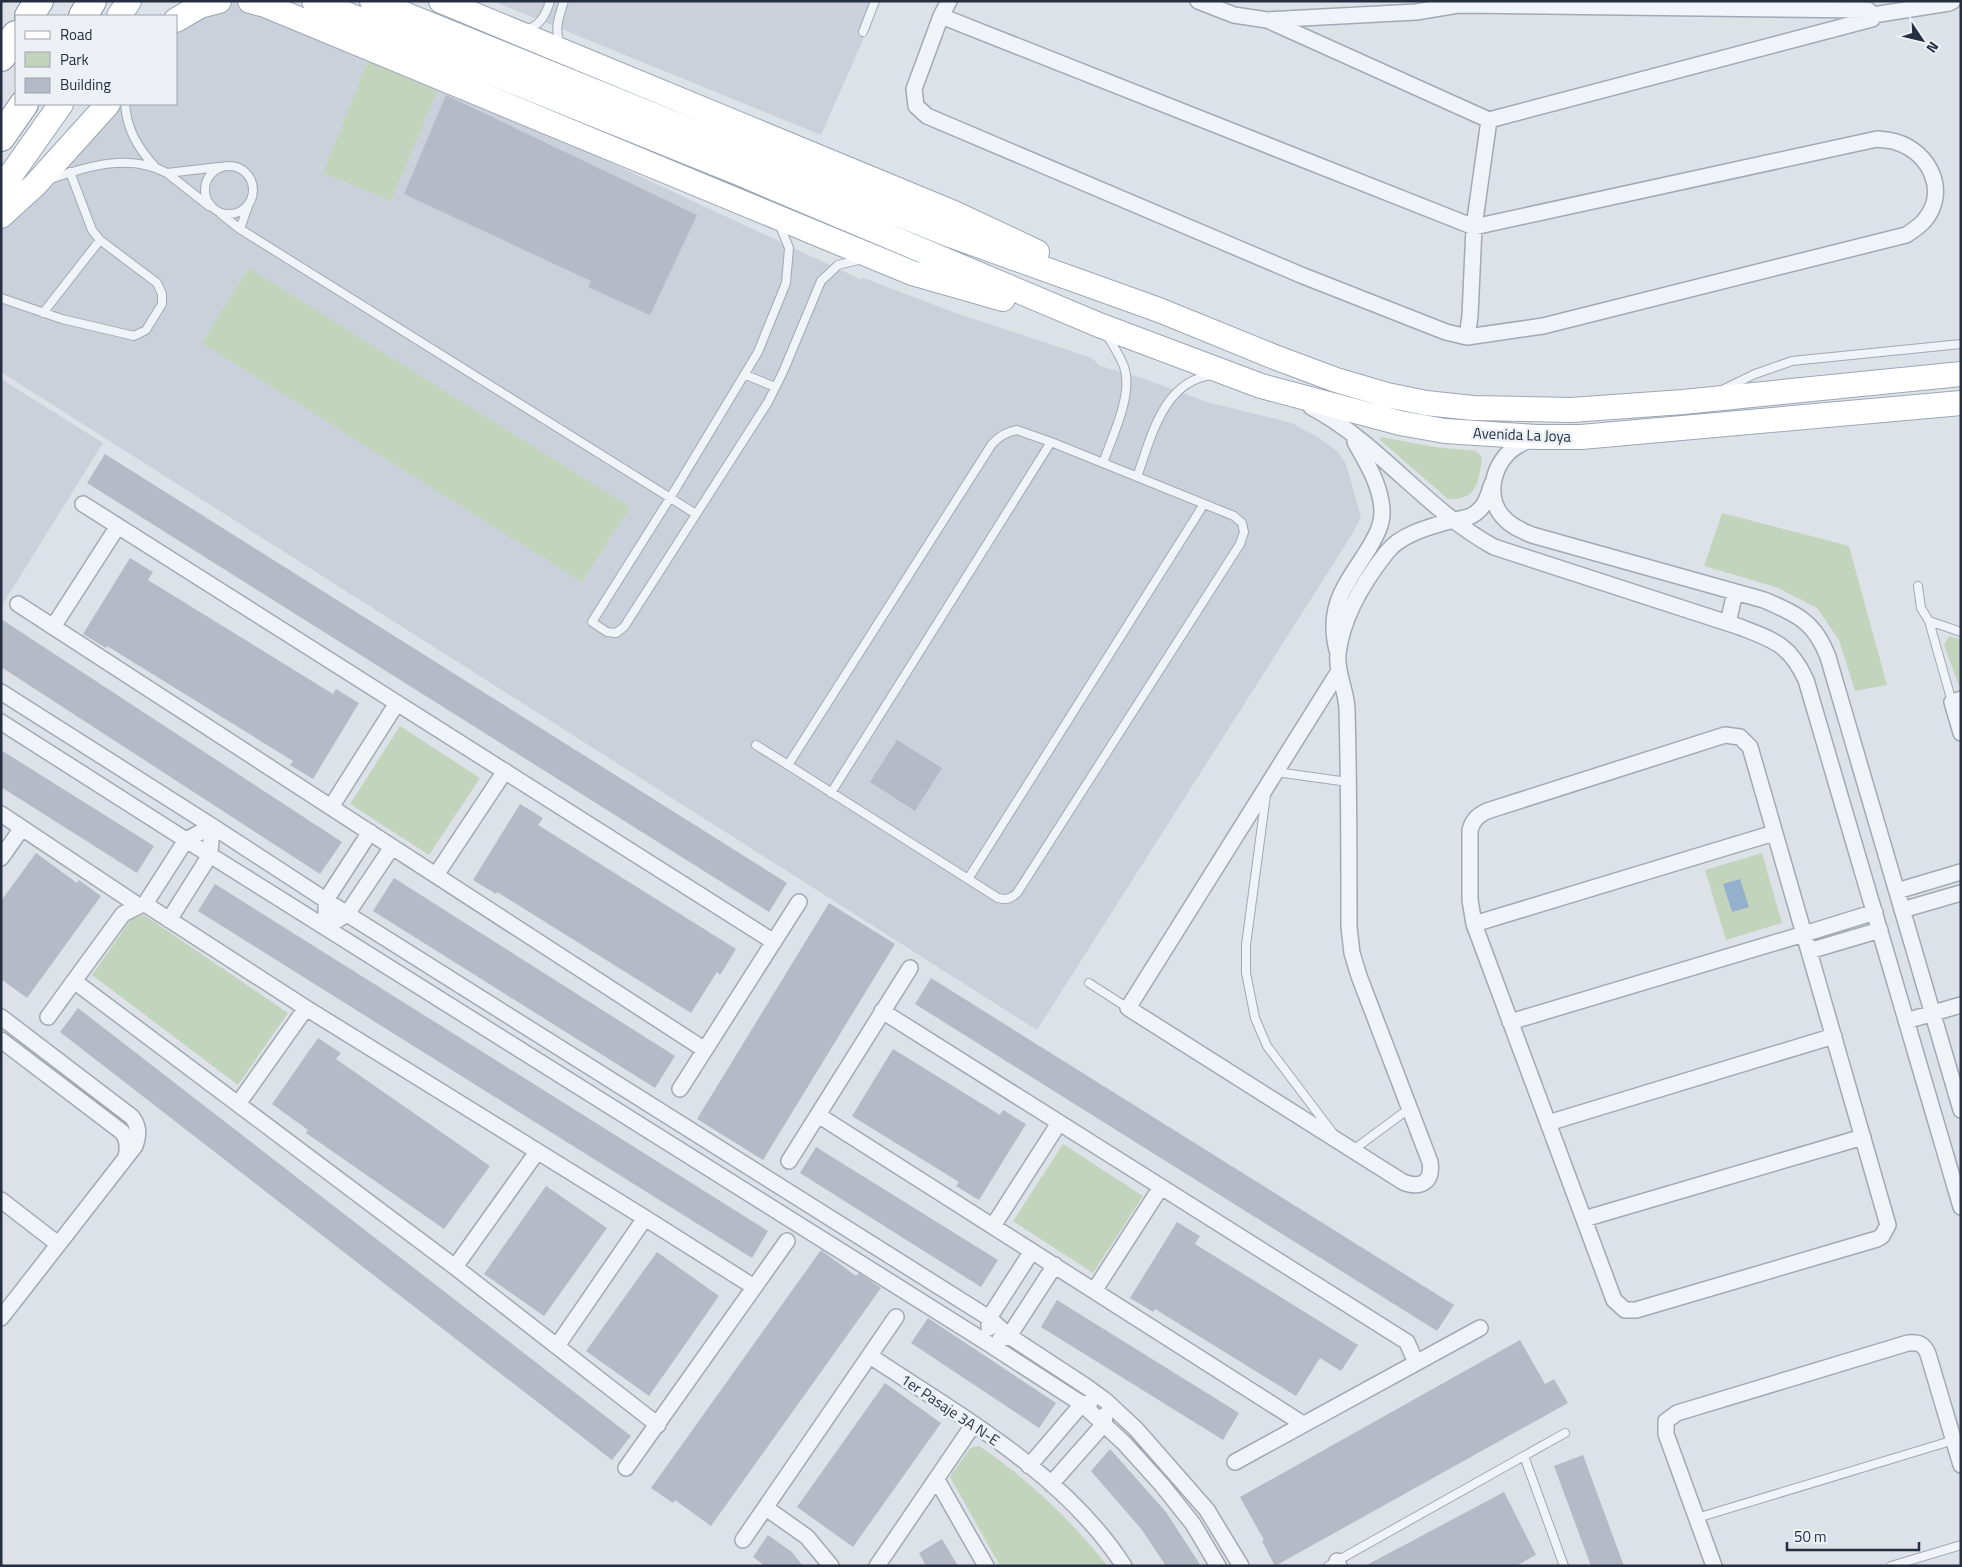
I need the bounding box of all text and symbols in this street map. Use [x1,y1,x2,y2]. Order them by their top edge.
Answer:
legend [15,15,178,105]
north arrow [1897,15,1947,65]
text: Road [60,23,92,46]
text: N [1922,38,1944,58]
text: Park [60,48,89,71]
text: Building [60,73,111,96]
street label: Avenida La Joya [1473,421,1572,448]
street label: 1er Pasaje 3A N-E [896,1368,1004,1451]
scale bar [1787,1520,1920,1552]
text: 50 m [1794,1525,1827,1548]

